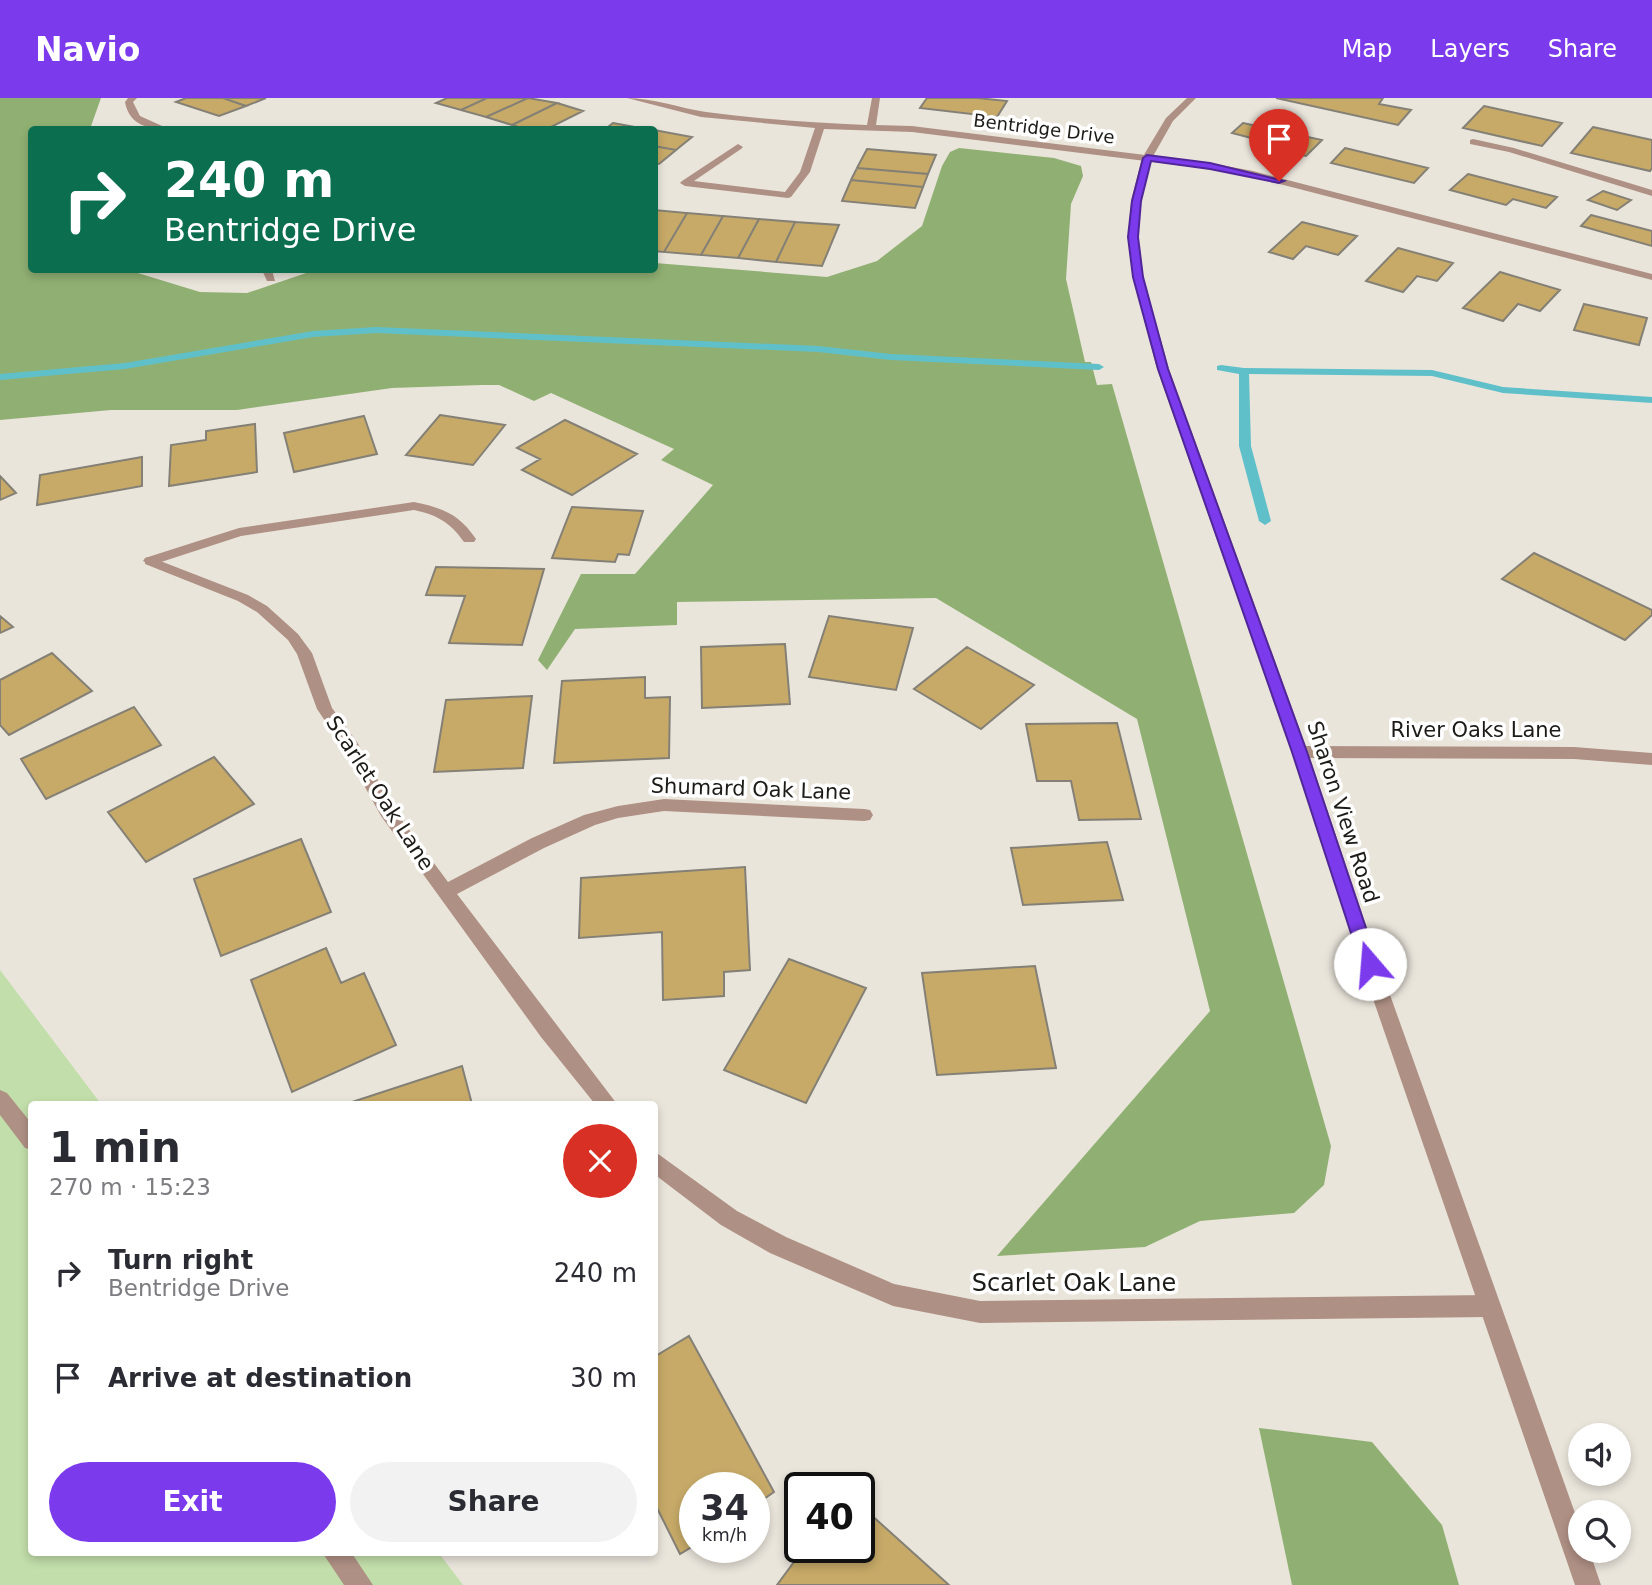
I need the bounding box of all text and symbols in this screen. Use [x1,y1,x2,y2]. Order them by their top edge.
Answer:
text: Navio [35,30,140,69]
text: Map [1342,35,1392,63]
text: Layers [1430,35,1510,63]
text: Share [1548,35,1617,63]
street label: Bentridge Drive [972,109,1116,148]
pin [1249,109,1309,181]
icon: arrive [1260,120,1298,158]
text: 240 m [164,152,334,209]
icon: right [49,154,140,245]
text: Bentridge Drive [164,211,416,249]
street label: Scarlet Oak Lane [321,711,439,875]
street label: Sharon View Road [1302,718,1384,906]
street label: River Oaks Lane [1390,718,1562,742]
street label: Shumard Oak Lane [650,774,852,804]
position arrow [1333,927,1407,1001]
text: 1 min [49,1123,181,1172]
button: close [563,1124,637,1198]
text: 270 m · 15:23 [49,1174,211,1200]
text: Turn right [108,1245,253,1275]
icon: right [49,1254,87,1292]
text: 240 m [554,1258,637,1288]
street label: Scarlet Oak Lane [972,1269,1176,1297]
text: Bentridge Drive [108,1275,289,1301]
icon: arrive [49,1359,87,1397]
text: Arrive at destination [108,1363,412,1393]
text: 30 m [570,1363,637,1393]
map controls [1568,1423,1631,1563]
button: sound [1568,1423,1631,1486]
button: Exit [49,1462,336,1542]
button: Share [350,1462,637,1542]
speed limit sign: 40 [784,1472,875,1563]
text: 34 [700,1488,749,1528]
button: search [1568,1500,1631,1563]
text: km/h [702,1524,747,1545]

